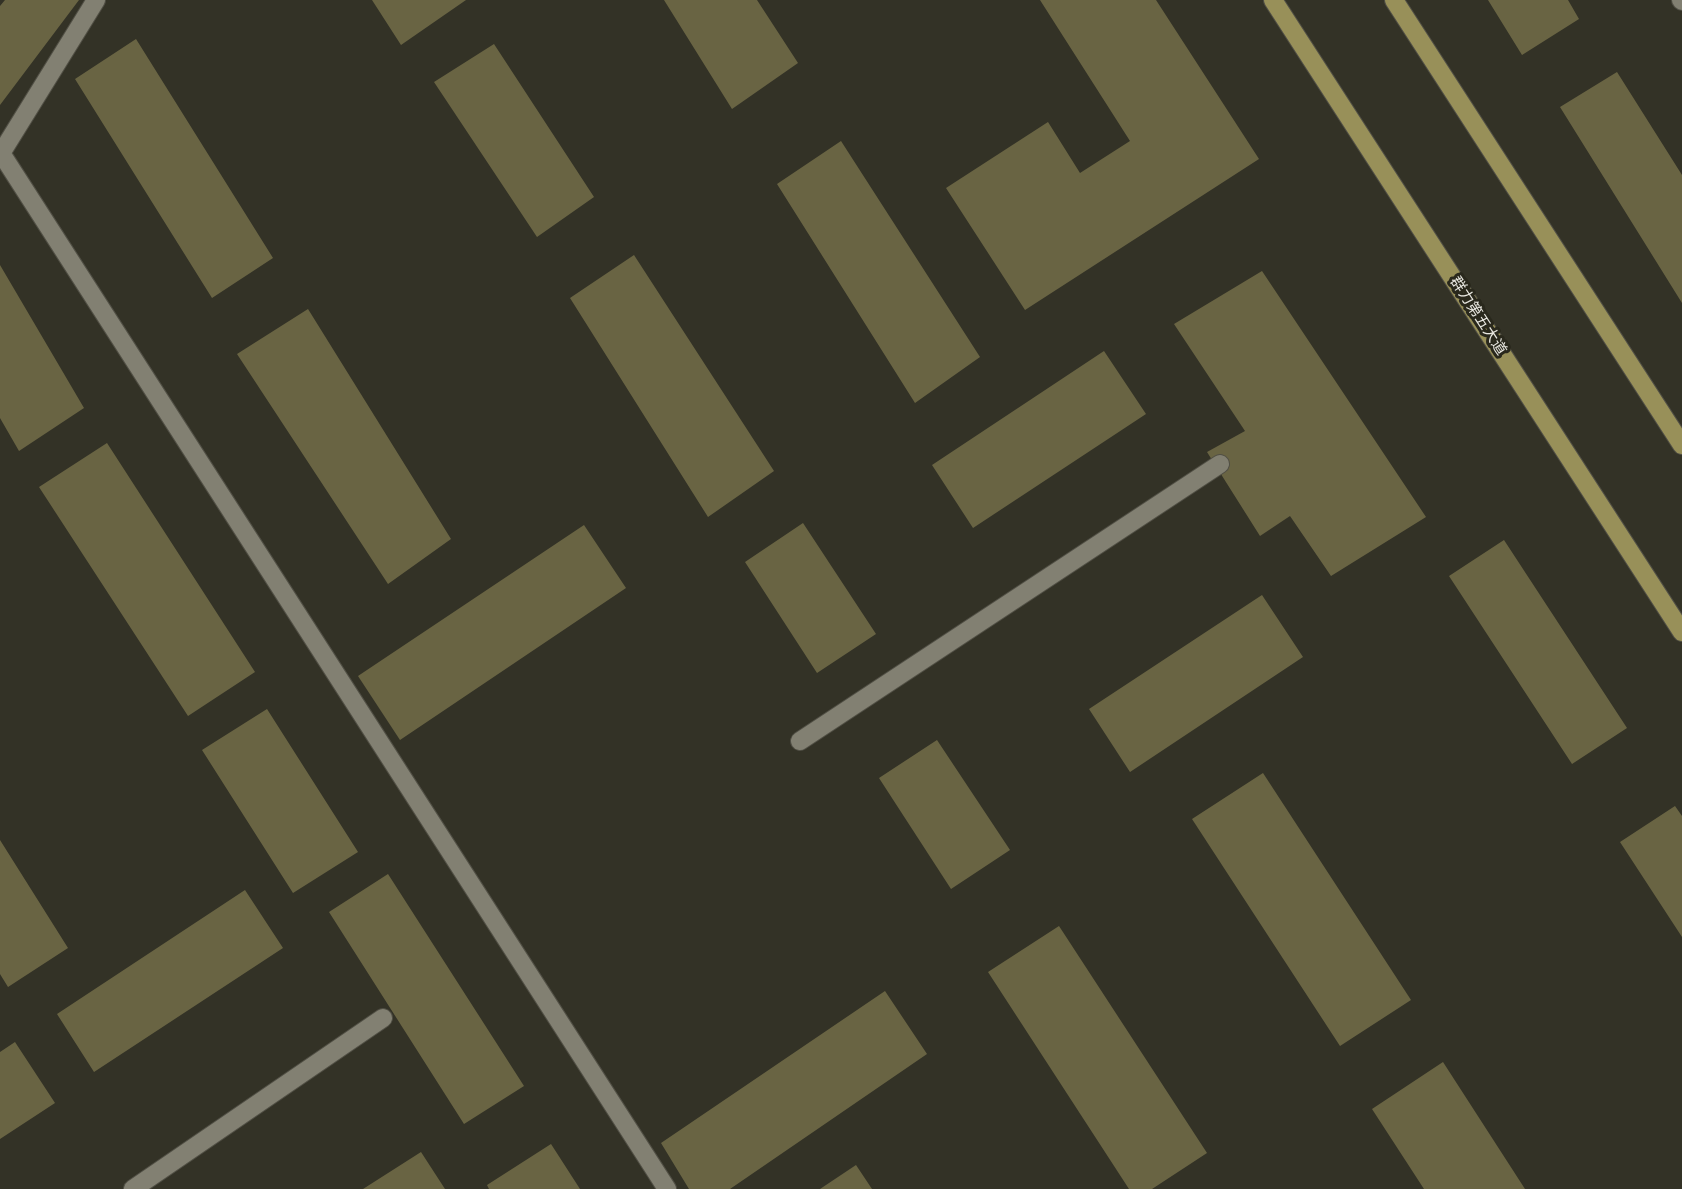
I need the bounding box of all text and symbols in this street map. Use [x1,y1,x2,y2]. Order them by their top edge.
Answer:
street label: 群力第五大道 [1446,273,1510,359]

